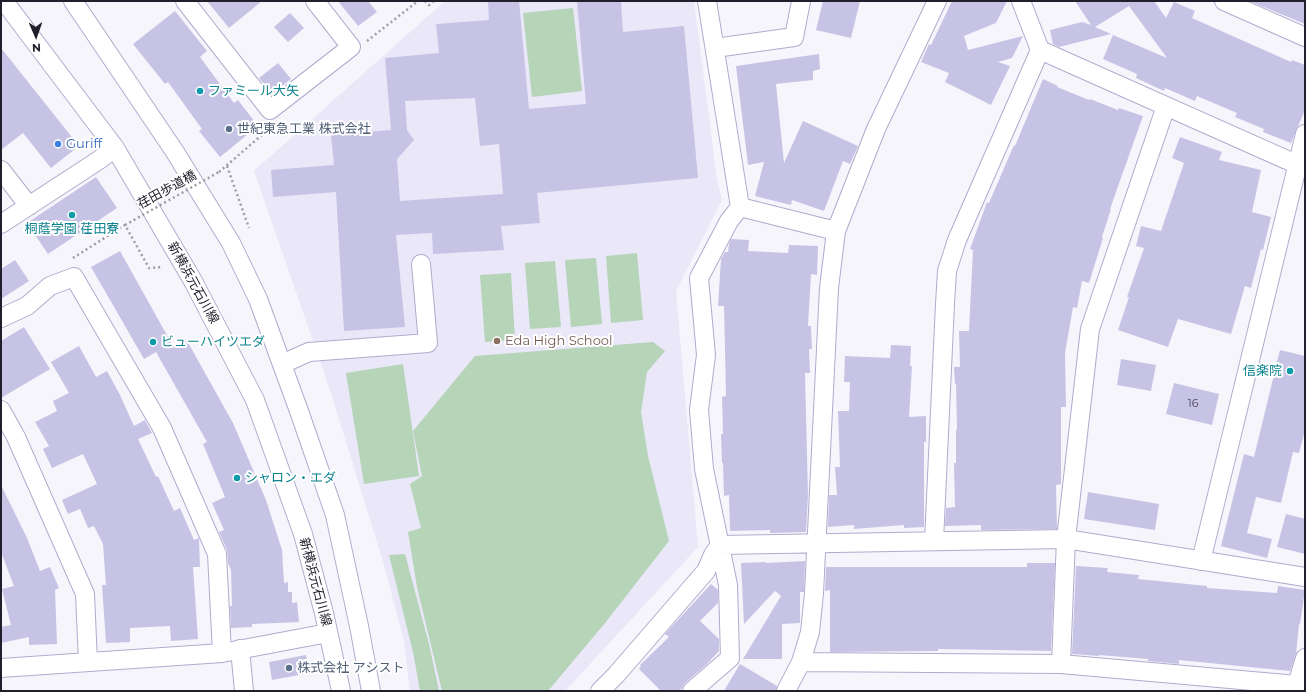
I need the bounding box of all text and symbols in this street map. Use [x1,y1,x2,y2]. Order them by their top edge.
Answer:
north arrow [16,16,56,56]
text: N [32,41,41,55]
place label: ファミール大矢 [208,83,299,99]
marker: ファミール大矢 [195,86,205,96]
place label: 世紀東急工業 株式会社 [237,121,370,137]
marker: 世紀東急工業 株式会社 [224,124,234,134]
place label: Guriff [66,136,102,152]
marker: Guriff [53,139,63,149]
street label: 荏田歩道橋 [135,167,199,213]
marker: 桐蔭学園 荏田寮 [67,210,77,220]
place label: 桐蔭学園 荏田寮 [25,221,119,237]
street label: 新横浜元石川線 [164,239,222,327]
place label: Eda High School [505,333,612,349]
place label: ビューハイツエダ [161,334,265,350]
marker: Eda High School [492,336,502,346]
marker: ビューハイツエダ [148,337,158,347]
place label: 信楽院 [1243,363,1282,379]
marker: 信楽院 [1285,366,1295,376]
house number: 16 [1188,397,1198,411]
place label: シャロン・エダ [245,470,336,486]
marker: シャロン・エダ [232,473,242,483]
street label: 新横浜元石川線 [296,536,334,628]
place label: 株式会社 アシスト [297,660,404,676]
marker: 株式会社 アシスト [284,663,294,673]

